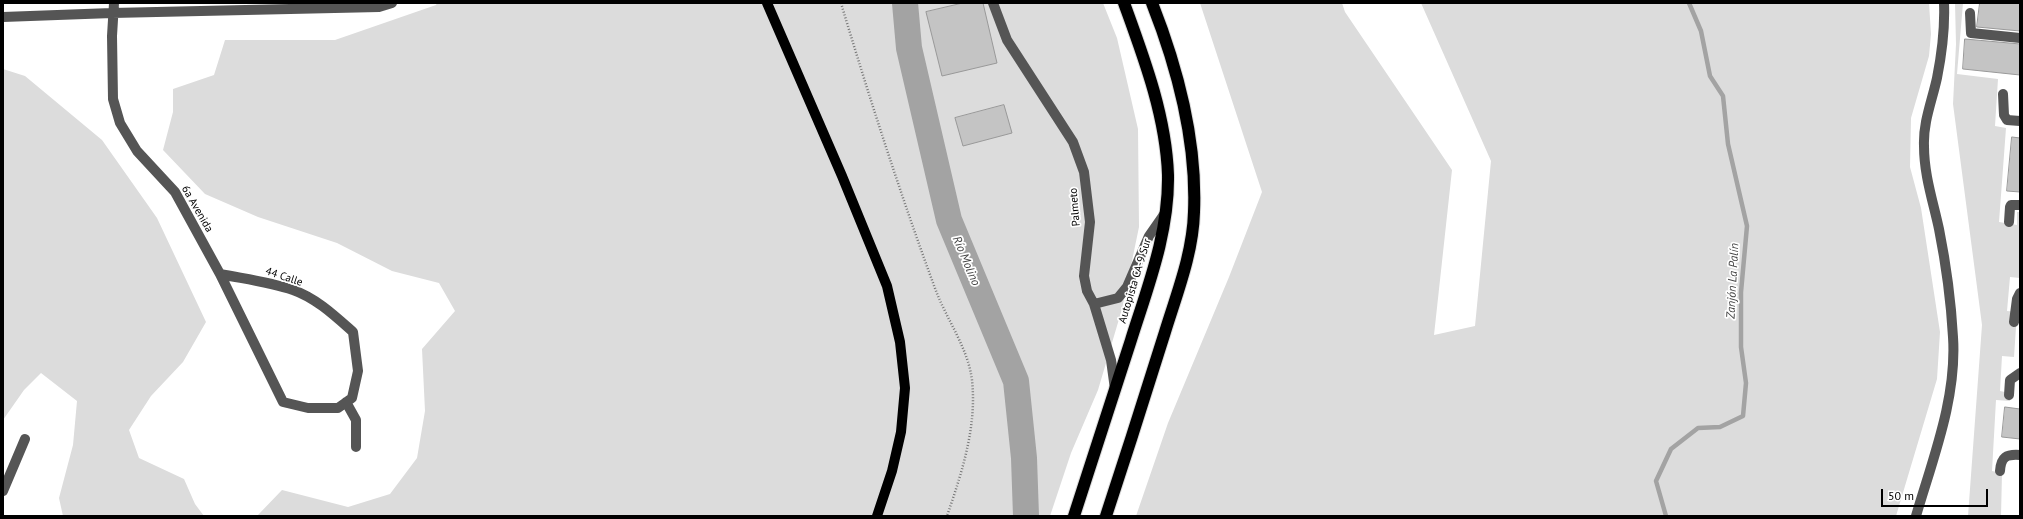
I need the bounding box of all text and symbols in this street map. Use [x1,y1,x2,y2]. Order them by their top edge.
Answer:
street label: 6a Avenida [178,183,216,235]
street label: Palmeto [1067,187,1083,227]
water label: Río Molino [949,234,983,288]
street label: Autopista CA-9 Sur [1116,237,1154,325]
water label: Zanjón La Palín [1724,243,1742,319]
street label: 44 Calle [264,265,304,289]
scale bar [1883,481,1990,507]
text: 50 m [1888,488,1914,503]

